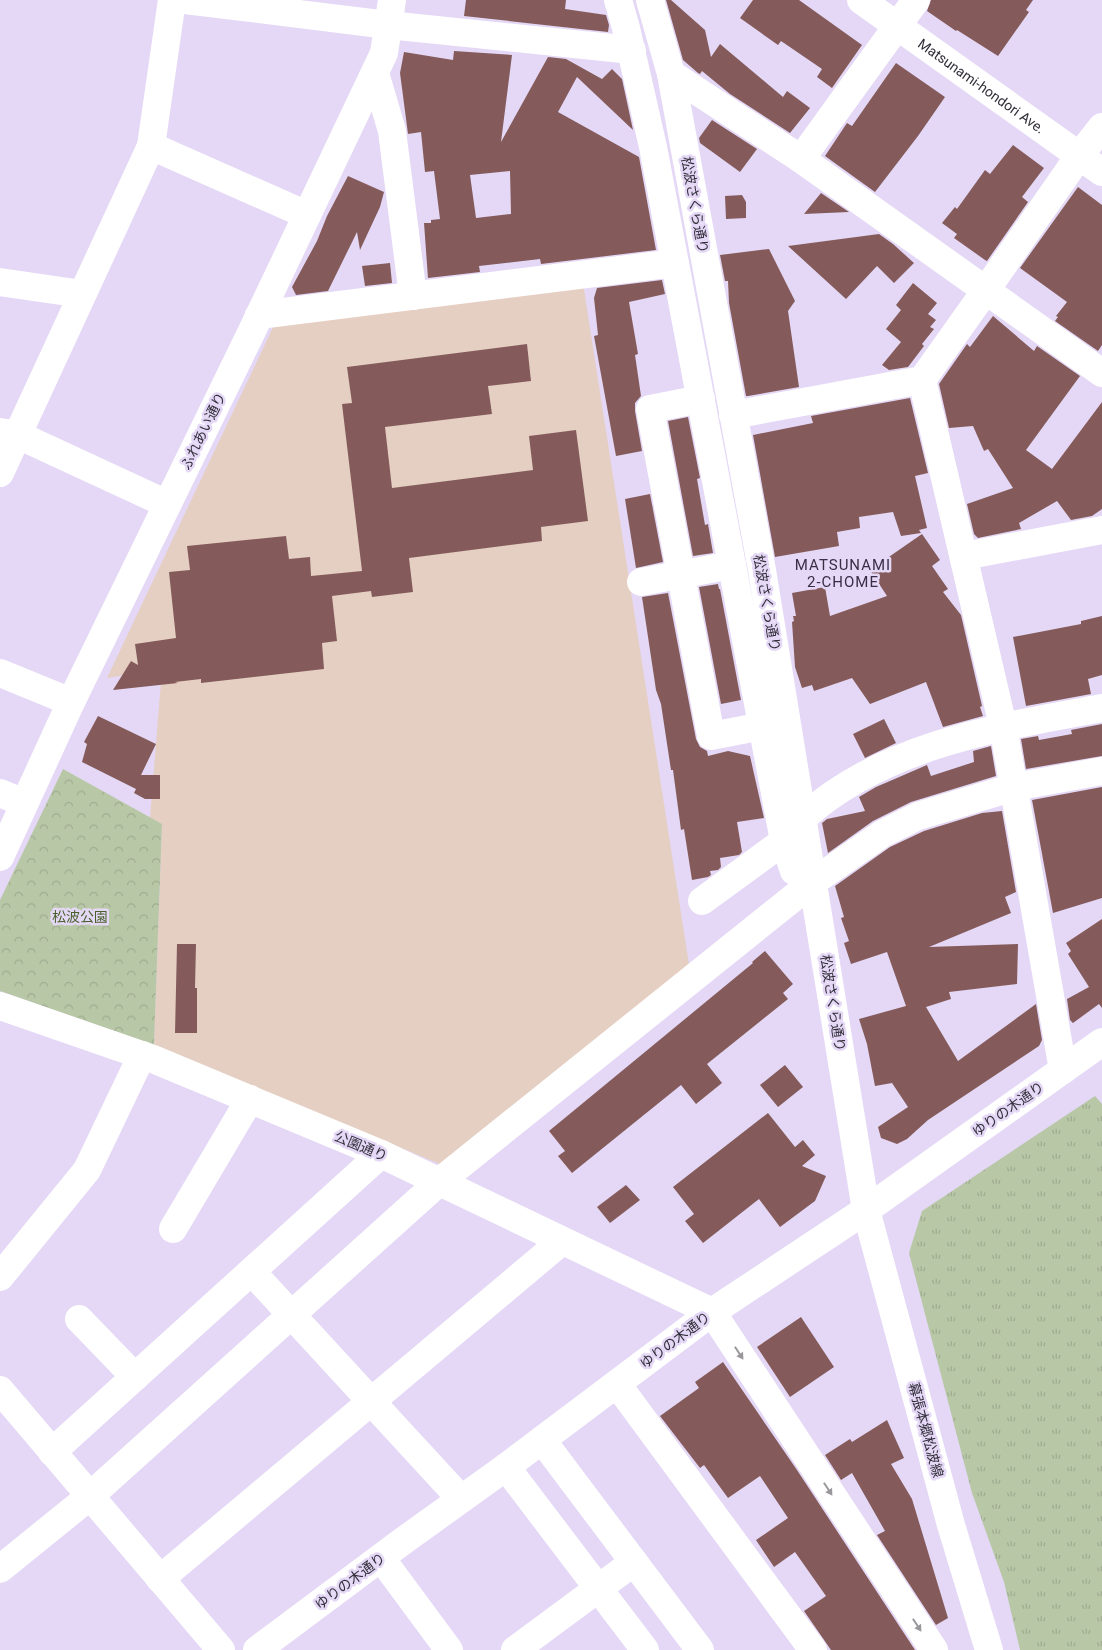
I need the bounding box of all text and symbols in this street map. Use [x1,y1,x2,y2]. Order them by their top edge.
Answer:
street label: Matsunami-hondori Ave. [915,35,1048,137]
street label: 松波さくら通り [679,155,711,255]
street label: ふれあい通り [177,390,229,472]
street label: 松波さくら通り [751,553,783,653]
district label: MATSUNAMI 2-CHOME [795,556,891,591]
park label: 松波公園 [52,909,108,925]
street label: 松波さくら通り [817,953,849,1053]
street label: ゆりの木通り [969,1078,1047,1140]
street label: 公園通り [332,1128,390,1164]
street label: ゆりの木通り [637,1308,713,1372]
one-way arrow [734,1347,744,1360]
street label: 幕張本郷松波線 [906,1381,946,1479]
one-way arrow [823,1482,833,1496]
street label: ゆりの木通り [312,1549,388,1613]
one-way arrow [913,1618,922,1631]

